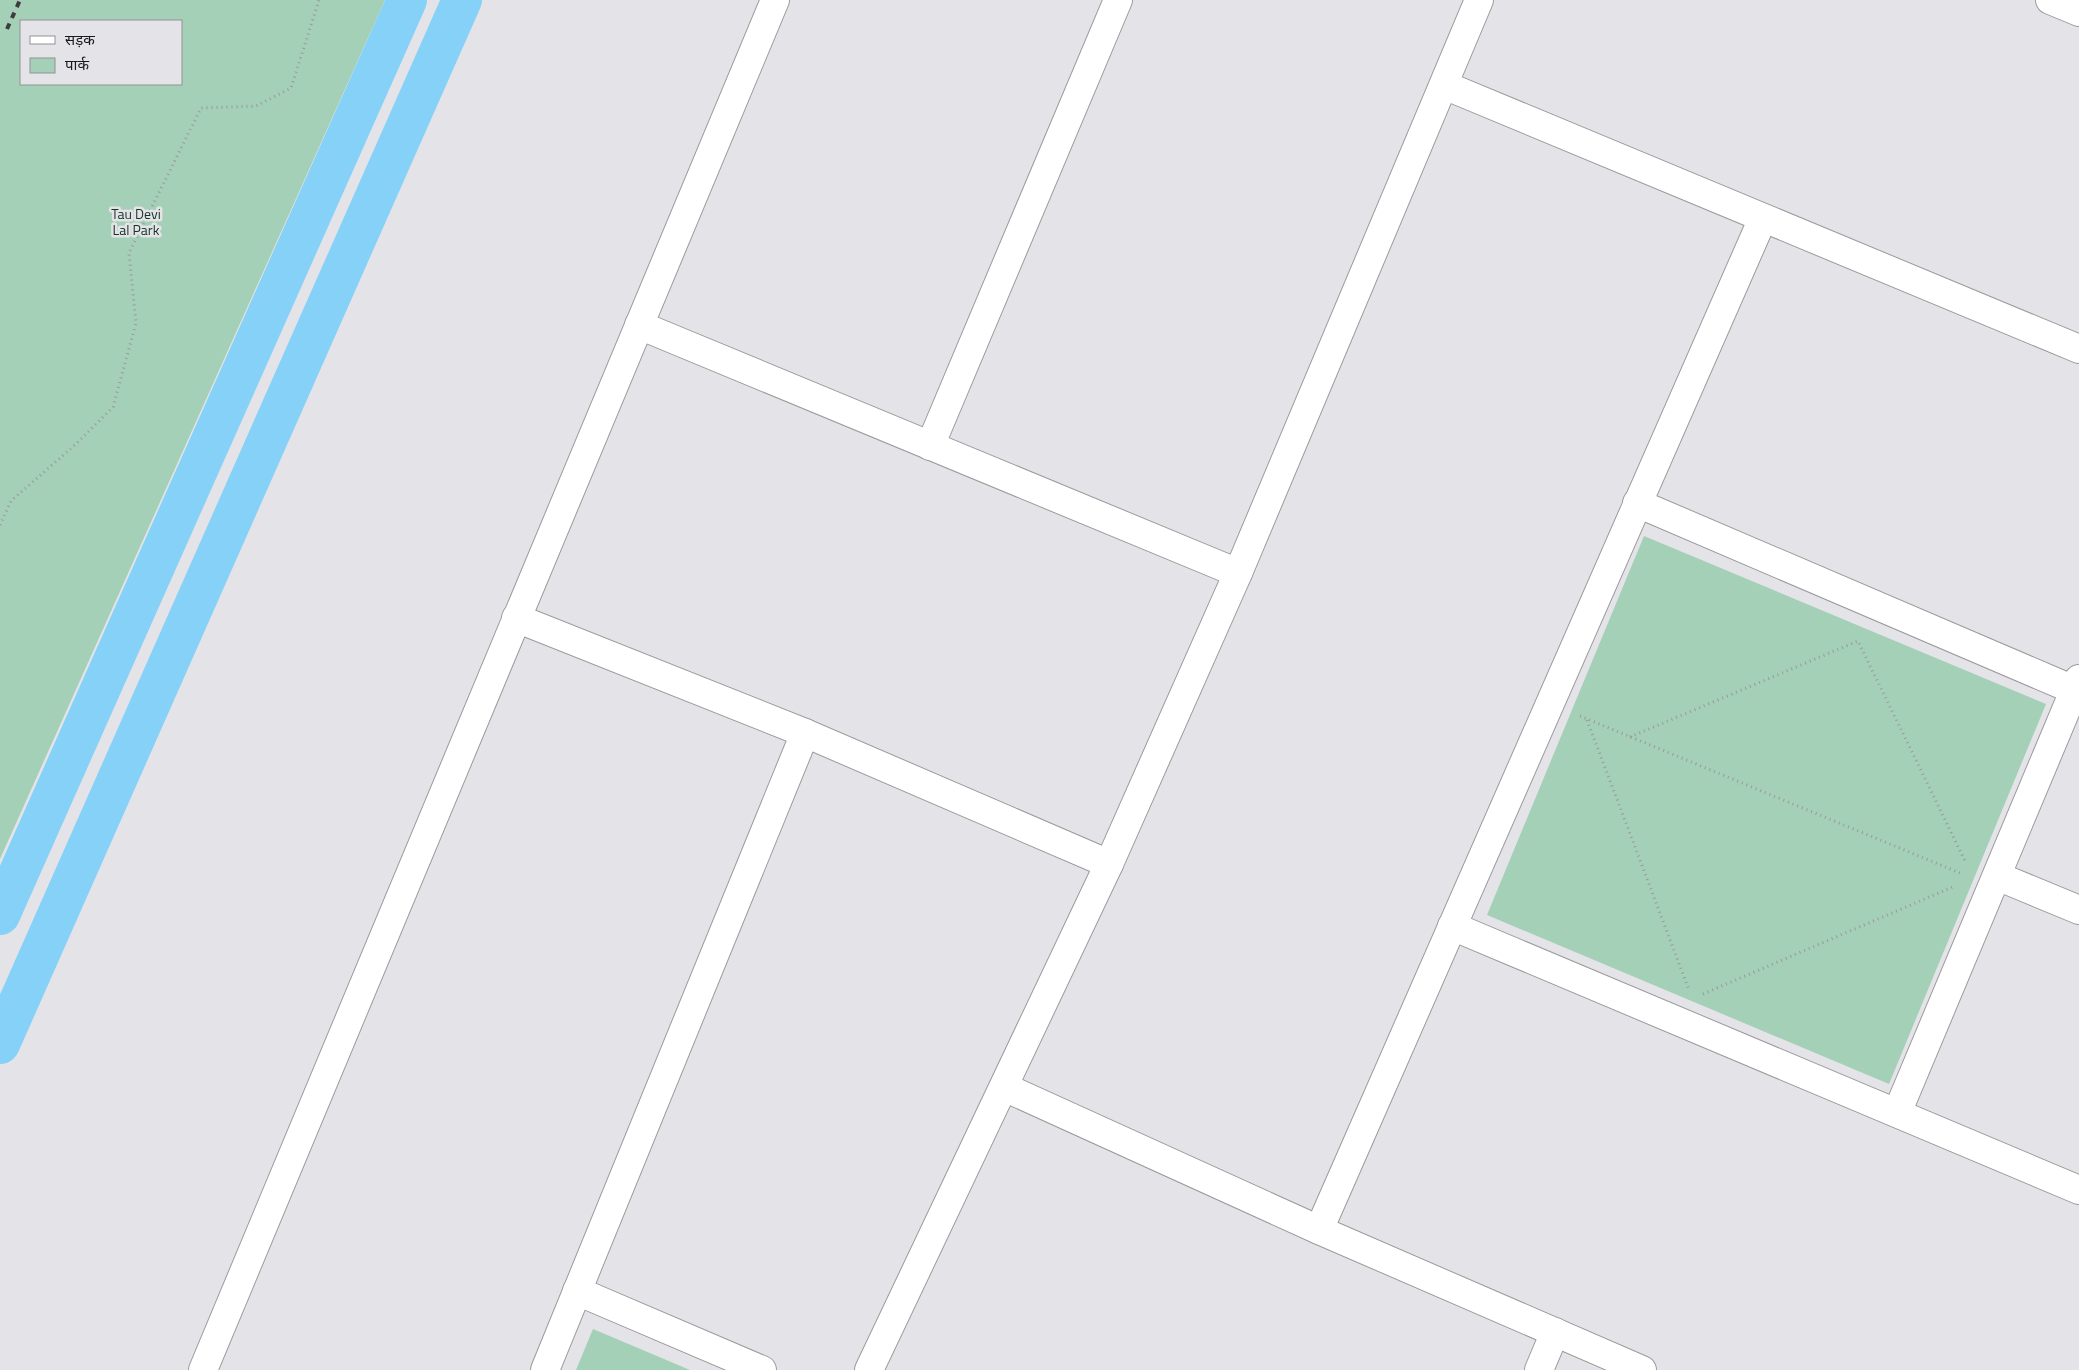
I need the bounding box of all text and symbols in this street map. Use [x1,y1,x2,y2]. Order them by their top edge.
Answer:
legend [20,20,182,85]
text: सड़क [65,28,95,51]
text: पार्क [65,53,89,76]
park label: Tau Devi Lal Park [111,203,161,240]

